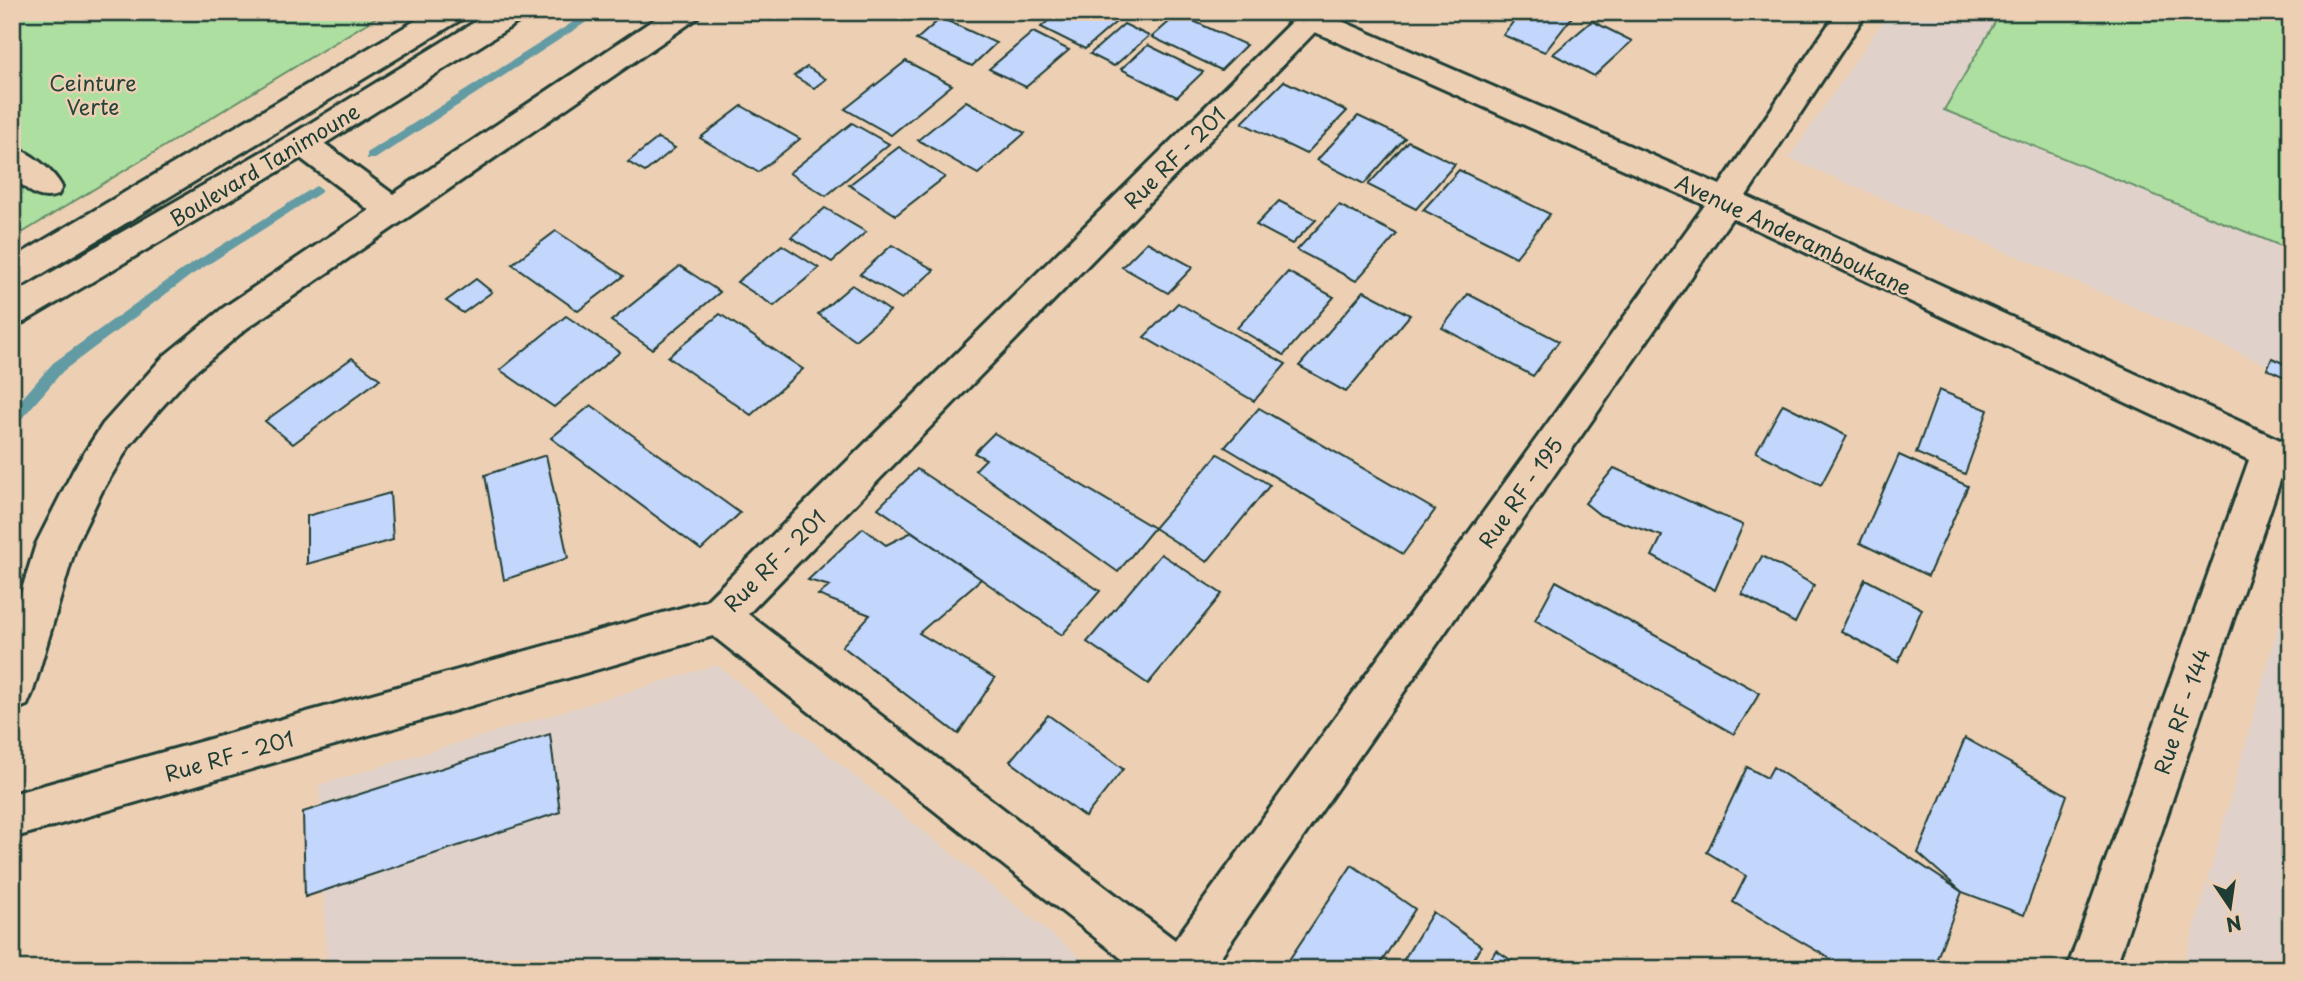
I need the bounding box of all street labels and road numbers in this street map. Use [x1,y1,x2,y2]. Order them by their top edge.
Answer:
street label: Boulevard Tanimoune [163,94,365,234]
street label: Rue RF - 201 [1116,99,1232,215]
street label: Avenue Anderamboukane [1671,165,1917,303]
street label: Rue RF - 195 [1470,430,1570,554]
street label: Rue RF - 201 [716,502,832,618]
street label: Rue RF - 144 [2145,644,2217,778]
street label: Rue RF - 201 [161,721,297,789]

